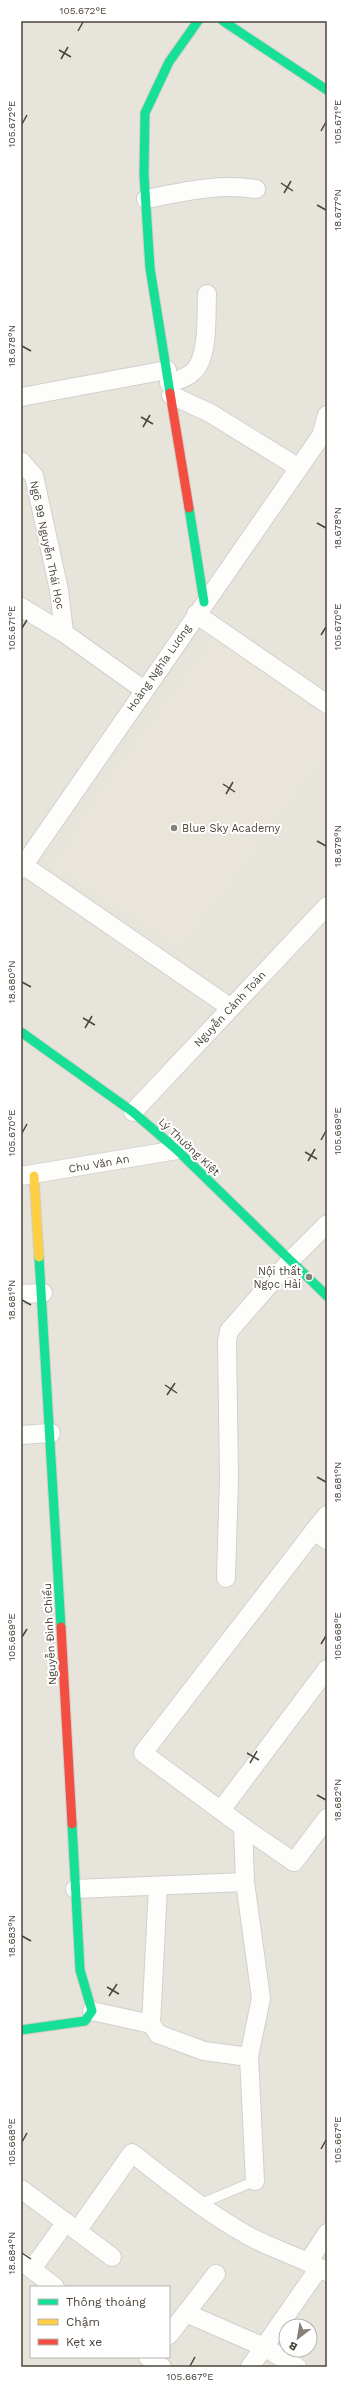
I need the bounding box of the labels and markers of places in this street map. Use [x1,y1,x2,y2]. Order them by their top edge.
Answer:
place label: Blue Sky Academy [182,822,281,835]
marker: Blue Sky Academy [169,823,179,833]
place label: Nội thất Ngọc Hải [254,1265,301,1291]
marker: Nội thất Ngọc Hải [304,1272,314,1282]

